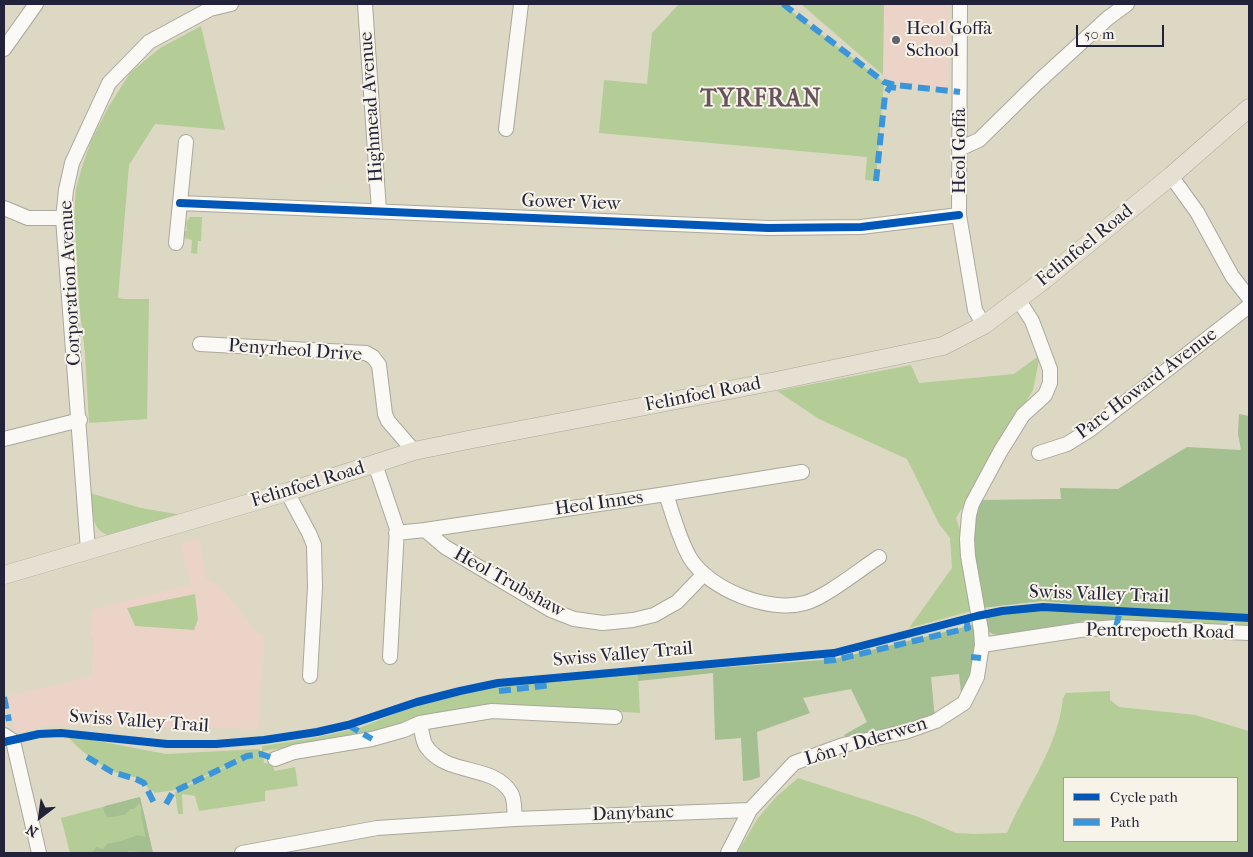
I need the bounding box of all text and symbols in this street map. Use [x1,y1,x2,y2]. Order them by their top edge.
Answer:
scale bar [1078,15,1166,47]
place label: Heol Goffa School [906,18,992,62]
text: 50 m [1084,25,1114,43]
street label: Highmead Avenue [355,31,389,183]
marker: Heol Goffa School [890,34,902,46]
district label: TYRFRAN [700,86,822,114]
street label: Heol Goffa [949,108,971,194]
street label: Gower View [521,190,621,216]
street label: Corporation Avenue [55,200,87,366]
street label: Felinfoel Road [1032,200,1138,292]
street label: Parc Howard Avenue [1072,323,1222,445]
street label: Penyrheol Drive [227,335,363,367]
street label: Felinfoel Road [643,373,763,417]
street label: Felinfoel Road [248,457,368,513]
street label: Heol Innes [553,487,645,521]
street label: Heol Trubshaw [449,543,569,623]
street label: Swiss Valley Trail [1029,581,1169,609]
street label: Pentrepoeth Road [1085,619,1235,645]
street label: Swiss Valley Trail [552,638,694,672]
street label: Swiss Valley Trail [68,706,210,738]
street label: Lôn y Dderwen [802,713,930,771]
legend [1063,777,1238,842]
text: Cycle path [1110,788,1178,806]
north arrow [15,792,65,842]
street label: Danybanc [592,801,674,827]
text: Path [1110,813,1140,831]
text: N [23,820,41,840]

